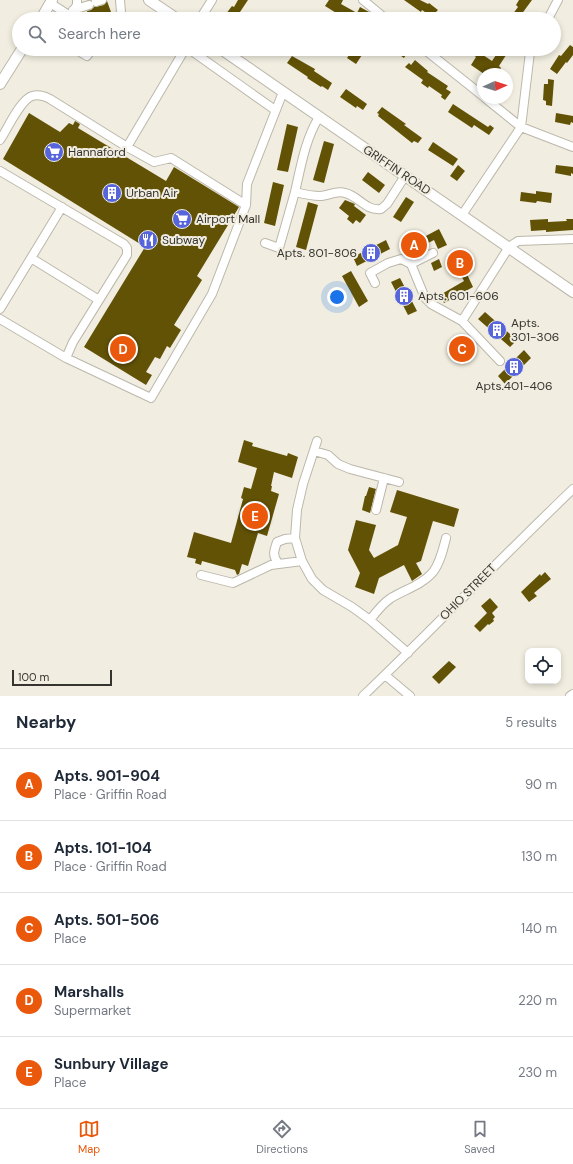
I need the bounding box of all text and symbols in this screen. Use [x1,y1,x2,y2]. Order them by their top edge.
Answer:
search box [12,12,561,56]
icon: search [26,23,48,45]
text: Search here [58,24,141,44]
north arrow [477,68,513,104]
supermarket icon: Hannaford [43,141,65,163]
street label: GRIFFIN ROAD [360,141,434,199]
place label: Hannaford [68,144,126,160]
building icon: Urban Air [101,182,123,204]
place label: Urban Air [126,185,178,201]
supermarket icon: Airport Mall [171,208,193,230]
place label: Airport Mall [196,211,260,227]
restaurant icon: Subway [137,229,159,251]
pin: A [401,230,427,260]
place label: Subway [162,232,205,248]
building icon: Apts. 801-806 [360,242,382,264]
place label: Apts. 801-806 [277,245,357,261]
pin: B [447,248,473,278]
building icon: Apts. 601-606 [393,285,415,307]
your location [327,287,347,307]
place label: Apts. 601-606 [418,288,499,304]
place label: Apts. 301-306 [511,315,559,345]
building icon: Apts. 301-306 [486,319,508,341]
pin: D [110,334,136,364]
pin: C [449,334,475,364]
building icon: Apts.401-406 [503,356,525,378]
place label: Apts.401-406 [475,378,553,394]
pin: E [242,501,268,531]
street label: OHIO STREET [436,560,500,624]
map controls [525,648,561,684]
button: locate [525,648,561,684]
scale bar [12,668,112,687]
text: 100 m [18,670,49,684]
text: Nearby [16,711,76,733]
text: 5 results [505,714,557,731]
text: Apts. 901-904 [54,766,160,786]
text: A [24,776,34,793]
text: 90 m [525,776,557,793]
text: Place · Griffin Road [54,786,167,803]
text: Apts. 101-104 [54,838,152,858]
text: B [25,848,33,865]
text: 130 m [521,848,557,865]
text: Place · Griffin Road [54,858,167,875]
text: Apts. 501-506 [54,910,159,930]
text: C [24,920,34,937]
text: 140 m [521,920,557,937]
text: Place [54,930,86,947]
text: Marshalls [54,982,124,1002]
text: D [24,992,34,1009]
text: 220 m [518,992,557,1009]
text: Supermarket [54,1002,131,1019]
text: Sunbury Village [54,1054,169,1074]
text: E [25,1064,33,1081]
text: 230 m [518,1064,557,1081]
text: Place [54,1074,86,1091]
tab: Map [78,1118,100,1156]
tab: Directions [256,1118,308,1156]
tab: Saved [464,1118,495,1156]

